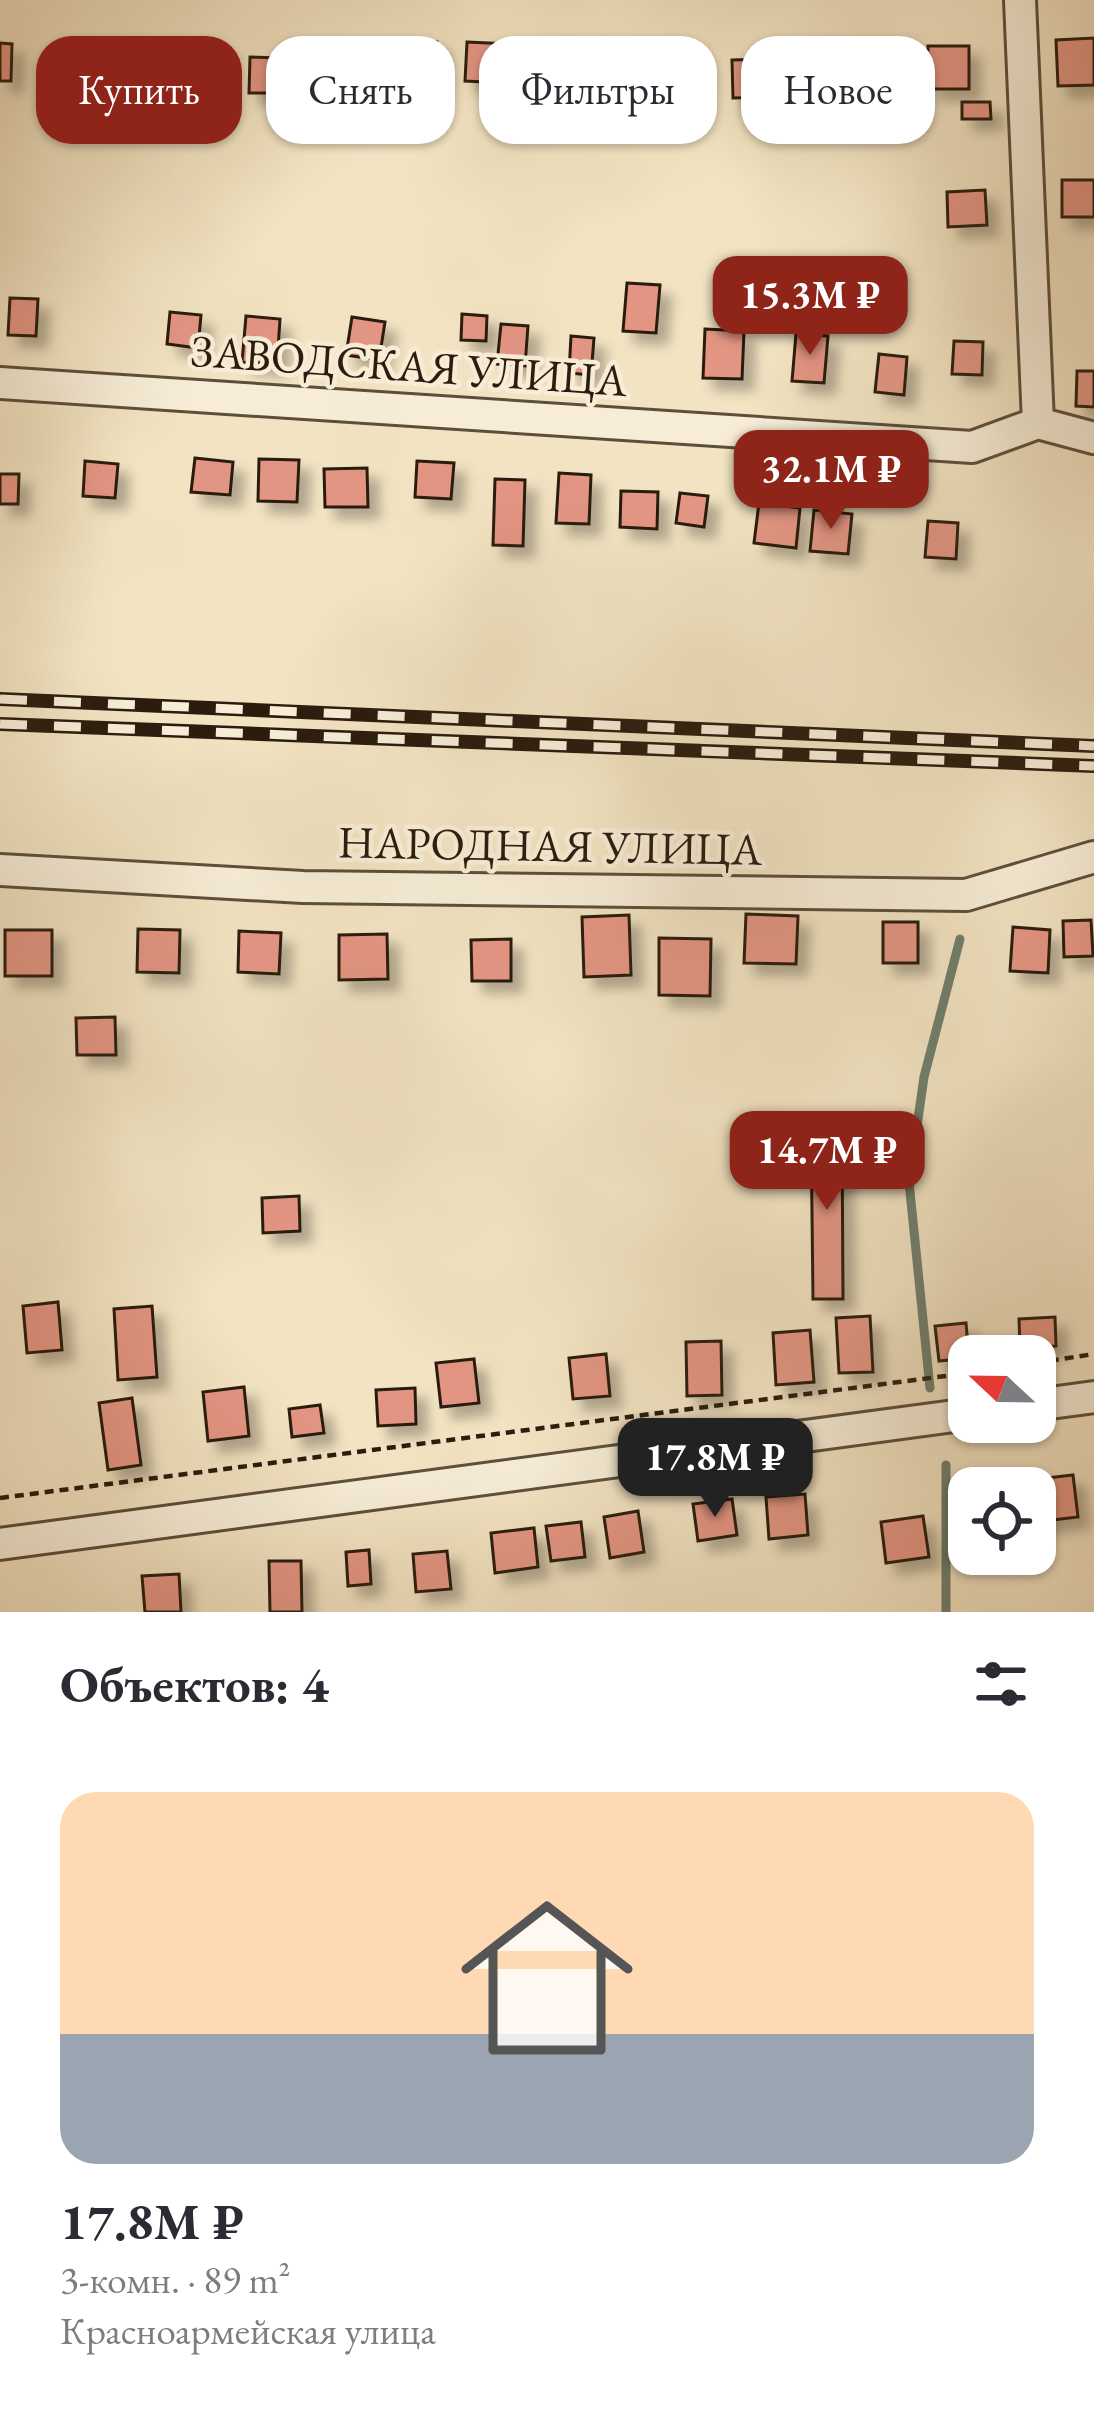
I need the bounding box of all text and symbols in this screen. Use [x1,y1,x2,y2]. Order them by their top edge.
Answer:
chip: Купить [36,36,242,144]
chip: Снять [266,36,455,144]
chip: Фильтры [479,36,717,144]
chip: Новое [741,36,935,144]
pin: 15.3M ₽ [699,256,921,358]
text: 15.3M ₽ [740,269,880,320]
street label: ЗАВОДСКАЯ УЛИЦА [189,321,630,409]
pin: 32.1M ₽ [720,430,942,532]
text: 32.1M ₽ [761,443,901,494]
street label: НАРОДНАЯ УЛИЦА [338,812,763,878]
pin: 14.7M ₽ [716,1111,938,1213]
text: 14.7M ₽ [757,1124,897,1175]
north arrow [948,1335,1056,1443]
map controls [948,1335,1056,1575]
pin: 17.8M ₽ [604,1418,826,1520]
text: 17.8M ₽ [645,1431,785,1482]
button: locate [948,1467,1056,1575]
text: Объектов: 4 [60,1651,329,1717]
icon: filters [968,1651,1034,1717]
icon: home [439,1870,655,2086]
text: 17.8M ₽ [60,2188,244,2254]
text: 3-комн. · 89 m² [60,2254,291,2305]
text: Красноармейская улица [60,2305,436,2356]

